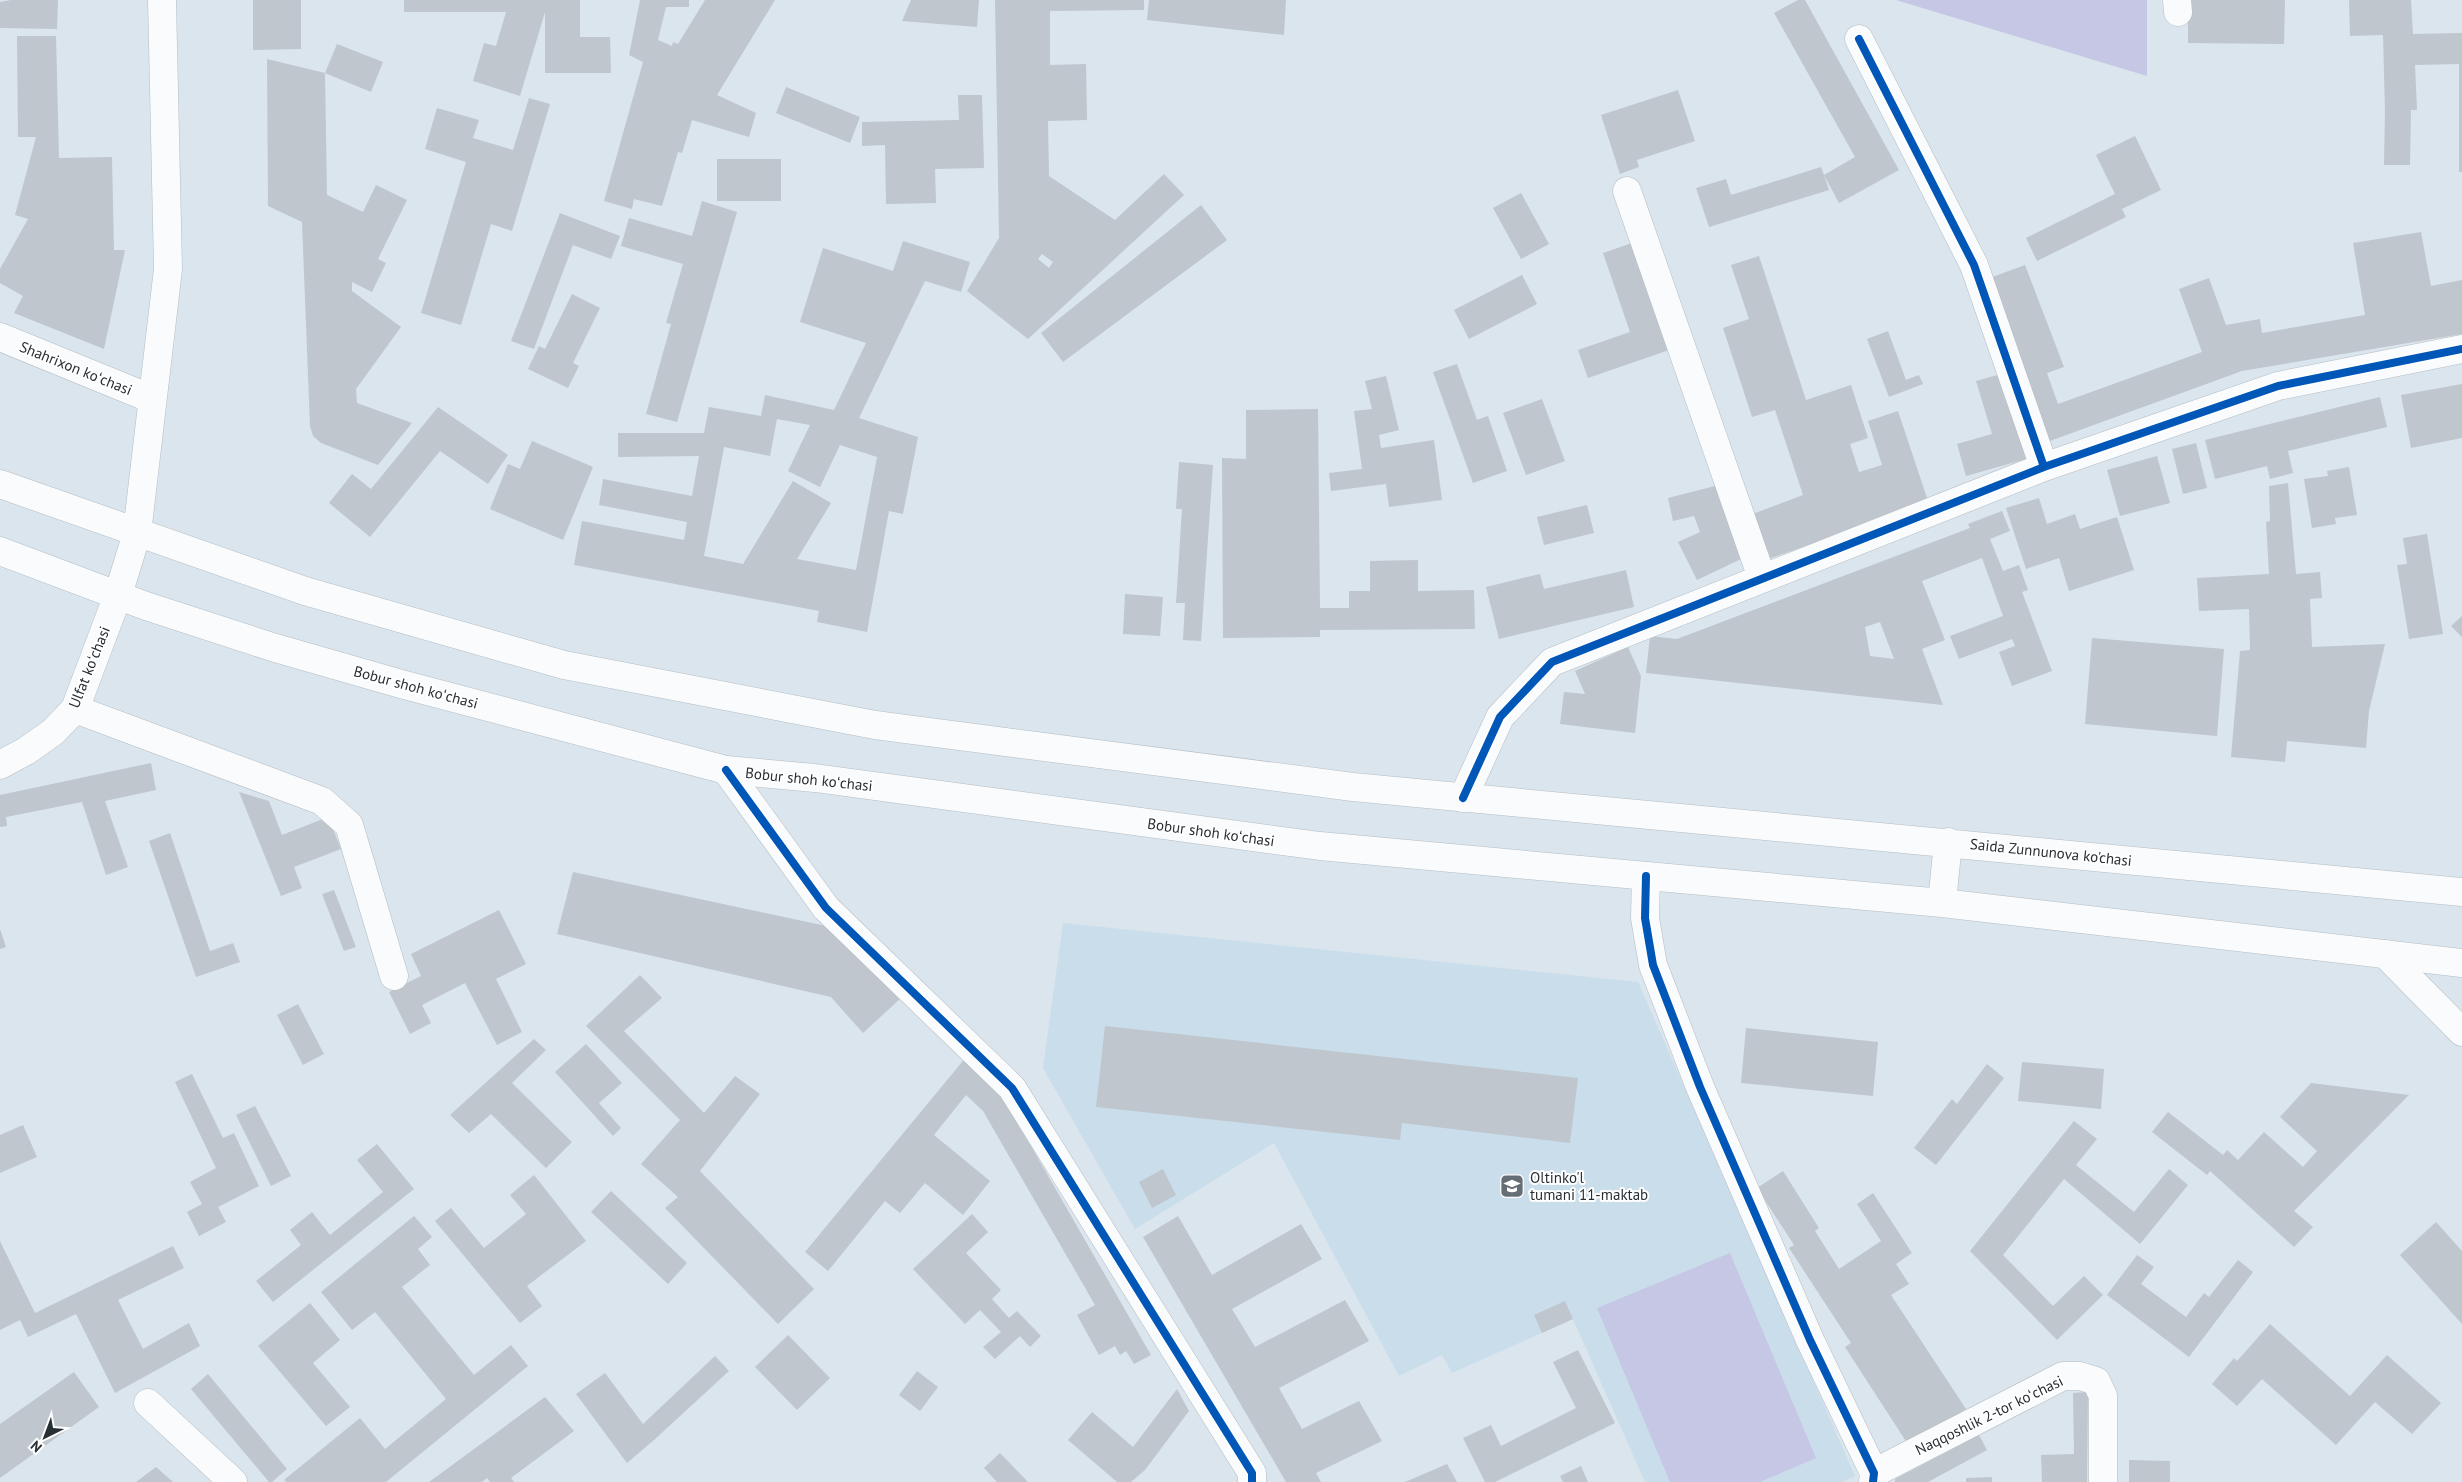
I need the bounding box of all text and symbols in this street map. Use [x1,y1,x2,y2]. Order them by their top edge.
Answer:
street label: Shahrixon koʻchasi [17,337,135,399]
street label: Ulfat koʻchasi [64,623,114,711]
street label: Bobur shoh koʻchasi [352,661,480,713]
street label: Bobur shoh koʻchasi [744,763,874,795]
street label: Bobur shoh koʻchasi [1146,814,1276,850]
street label: Saida Zunnunova ko'chasi [1969,834,2133,870]
place label: Oltinko'l tumani 11-maktab [1530,1168,1648,1204]
school or university icon: Oltinko'l tumani 11-maktab [1499,1173,1525,1199]
street label: Naqqoshlik 2-tor koʻchasi [1912,1371,2066,1459]
north arrow [20,1412,70,1462]
text: N [27,1437,46,1456]

